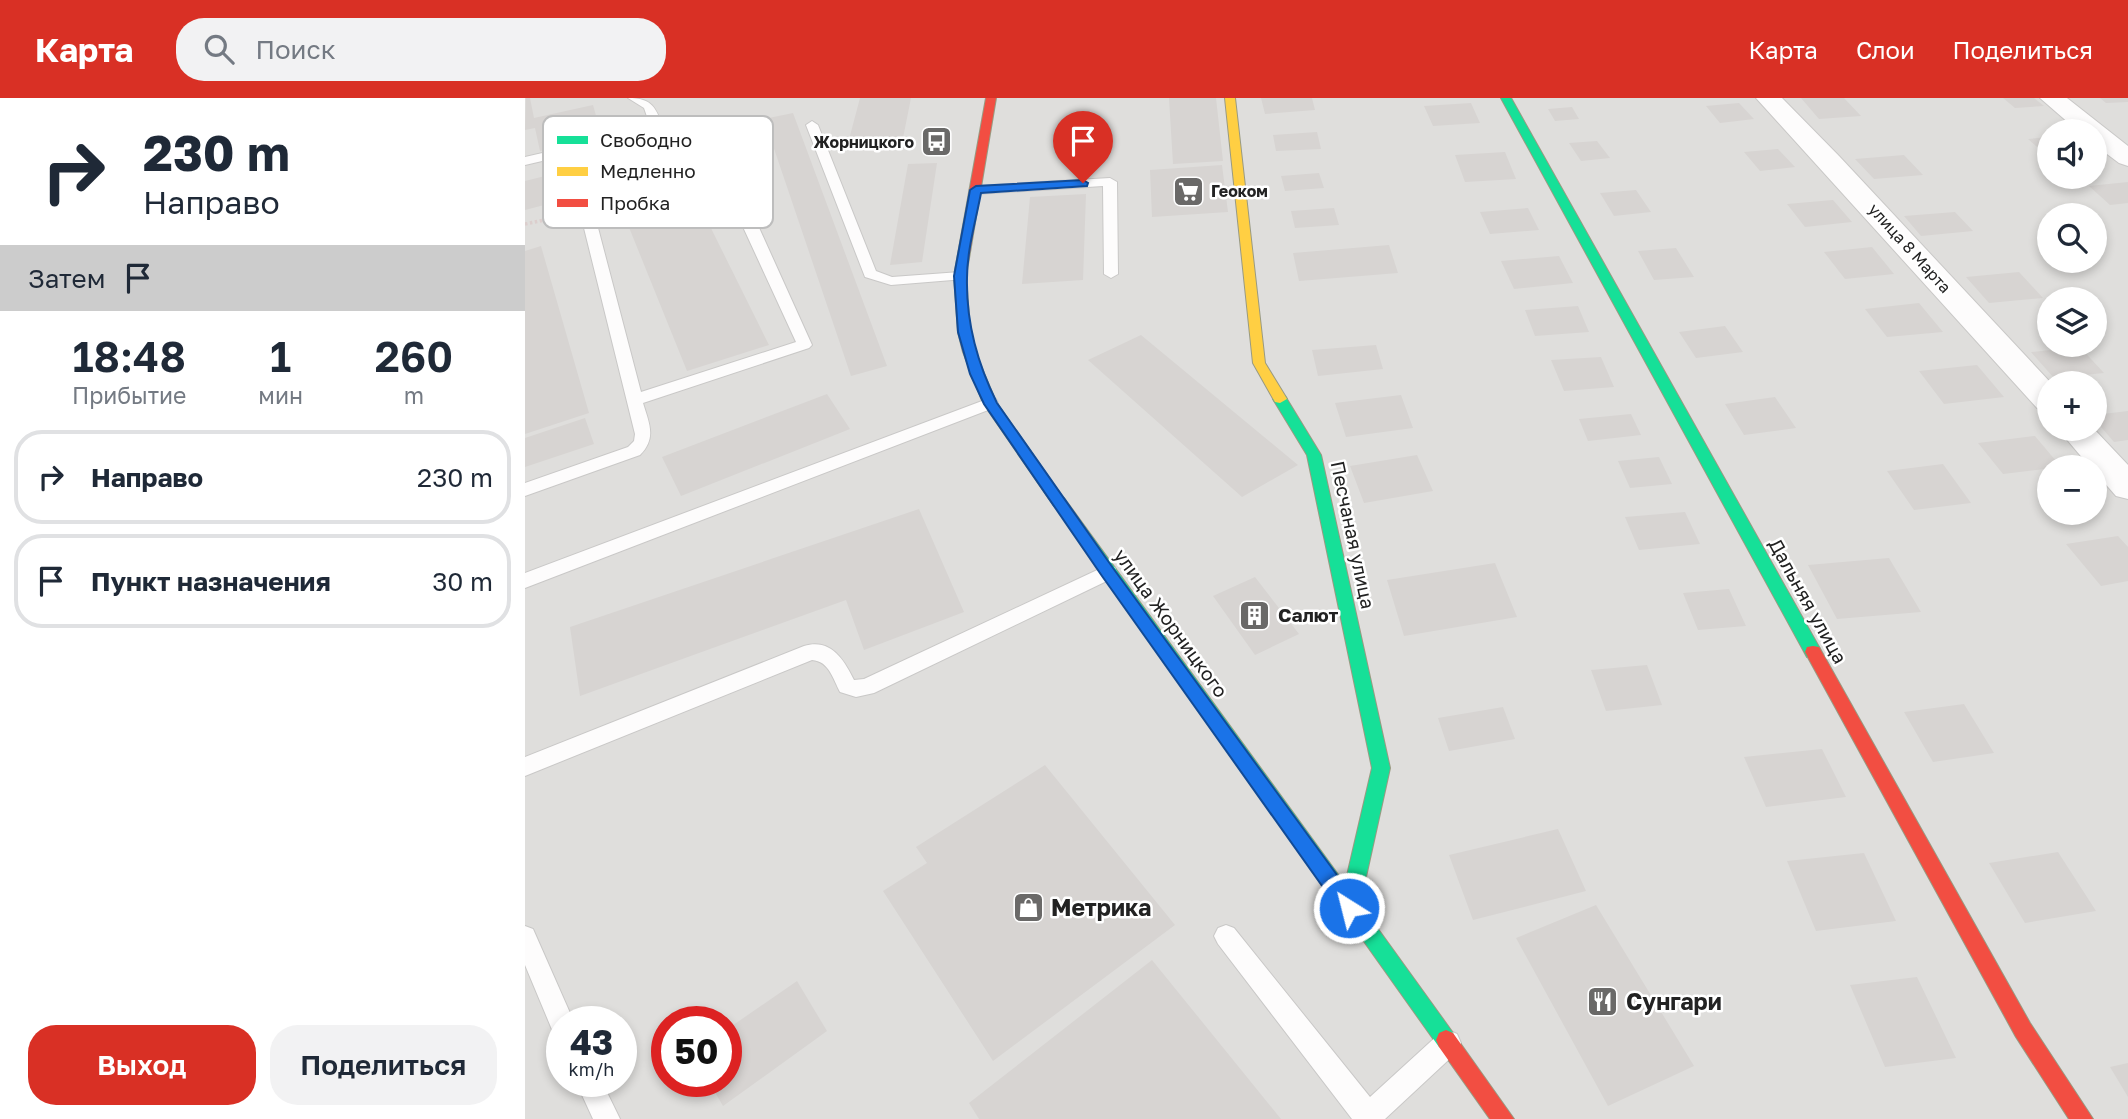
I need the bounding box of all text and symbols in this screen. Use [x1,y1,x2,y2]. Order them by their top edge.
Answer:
search box [176,18,666,81]
text: Карта [35,30,134,69]
icon: search [200,30,238,68]
text: Поиск [256,34,336,65]
text: Карта [1748,35,1818,64]
text: Слои [1856,35,1915,64]
text: Поделиться [1953,35,2093,64]
pin [1053,111,1113,183]
legend [543,116,773,228]
map controls [2037,119,2107,525]
button: sound [2037,119,2107,189]
icon: arrive [1064,122,1102,160]
text: 230 m [143,123,290,182]
bus stop icon: Жорницкого [920,125,954,159]
icon: right [28,126,119,217]
text: Свободно [600,128,692,151]
place label: Жорницкого [814,132,914,152]
text: Медленно [600,159,696,182]
supermarket icon: Геоком [1171,174,1205,208]
place label: Геоком [1211,181,1268,201]
text: Направо [143,183,280,221]
text: Пробка [600,191,670,214]
street label: улица 8 Марта [1865,199,1955,297]
button: search [2037,203,2107,273]
icon: arrive [119,259,157,297]
text: Затем [28,263,105,294]
button: layers [2037,287,2107,357]
text: 18:48 [72,331,186,381]
text: 1 [270,331,291,381]
text: 260 [375,331,453,381]
button: + [2037,371,2107,441]
text: Прибытие [72,381,186,409]
text: мин [258,381,303,409]
text: m [404,381,424,409]
button: − [2037,455,2107,525]
icon: right [32,458,70,496]
street label: Песчаная улица [1327,459,1380,611]
text: Направо [91,462,203,493]
text: 230 m [417,462,493,493]
street label: Дальняя улица [1765,534,1852,667]
street label: улица Жорницкого [1110,544,1233,702]
icon: arrive [32,562,70,600]
text: Пункт назначения [91,566,331,597]
text: 30 m [432,566,493,597]
building icon: Салют [1238,598,1272,632]
place label: Салют [1278,603,1339,626]
position arrow [1312,871,1386,945]
shop icon: Метрика [1011,891,1045,925]
place label: Метрика [1051,893,1151,921]
restaurant icon: Сунгари [1586,985,1620,1019]
place label: Сунгари [1626,987,1722,1015]
speed limit sign: 50 [651,1006,742,1097]
text: 43 [570,1021,613,1063]
button: Выход [28,1025,256,1105]
button: Поделиться [270,1025,497,1105]
text: km/h [569,1058,614,1080]

